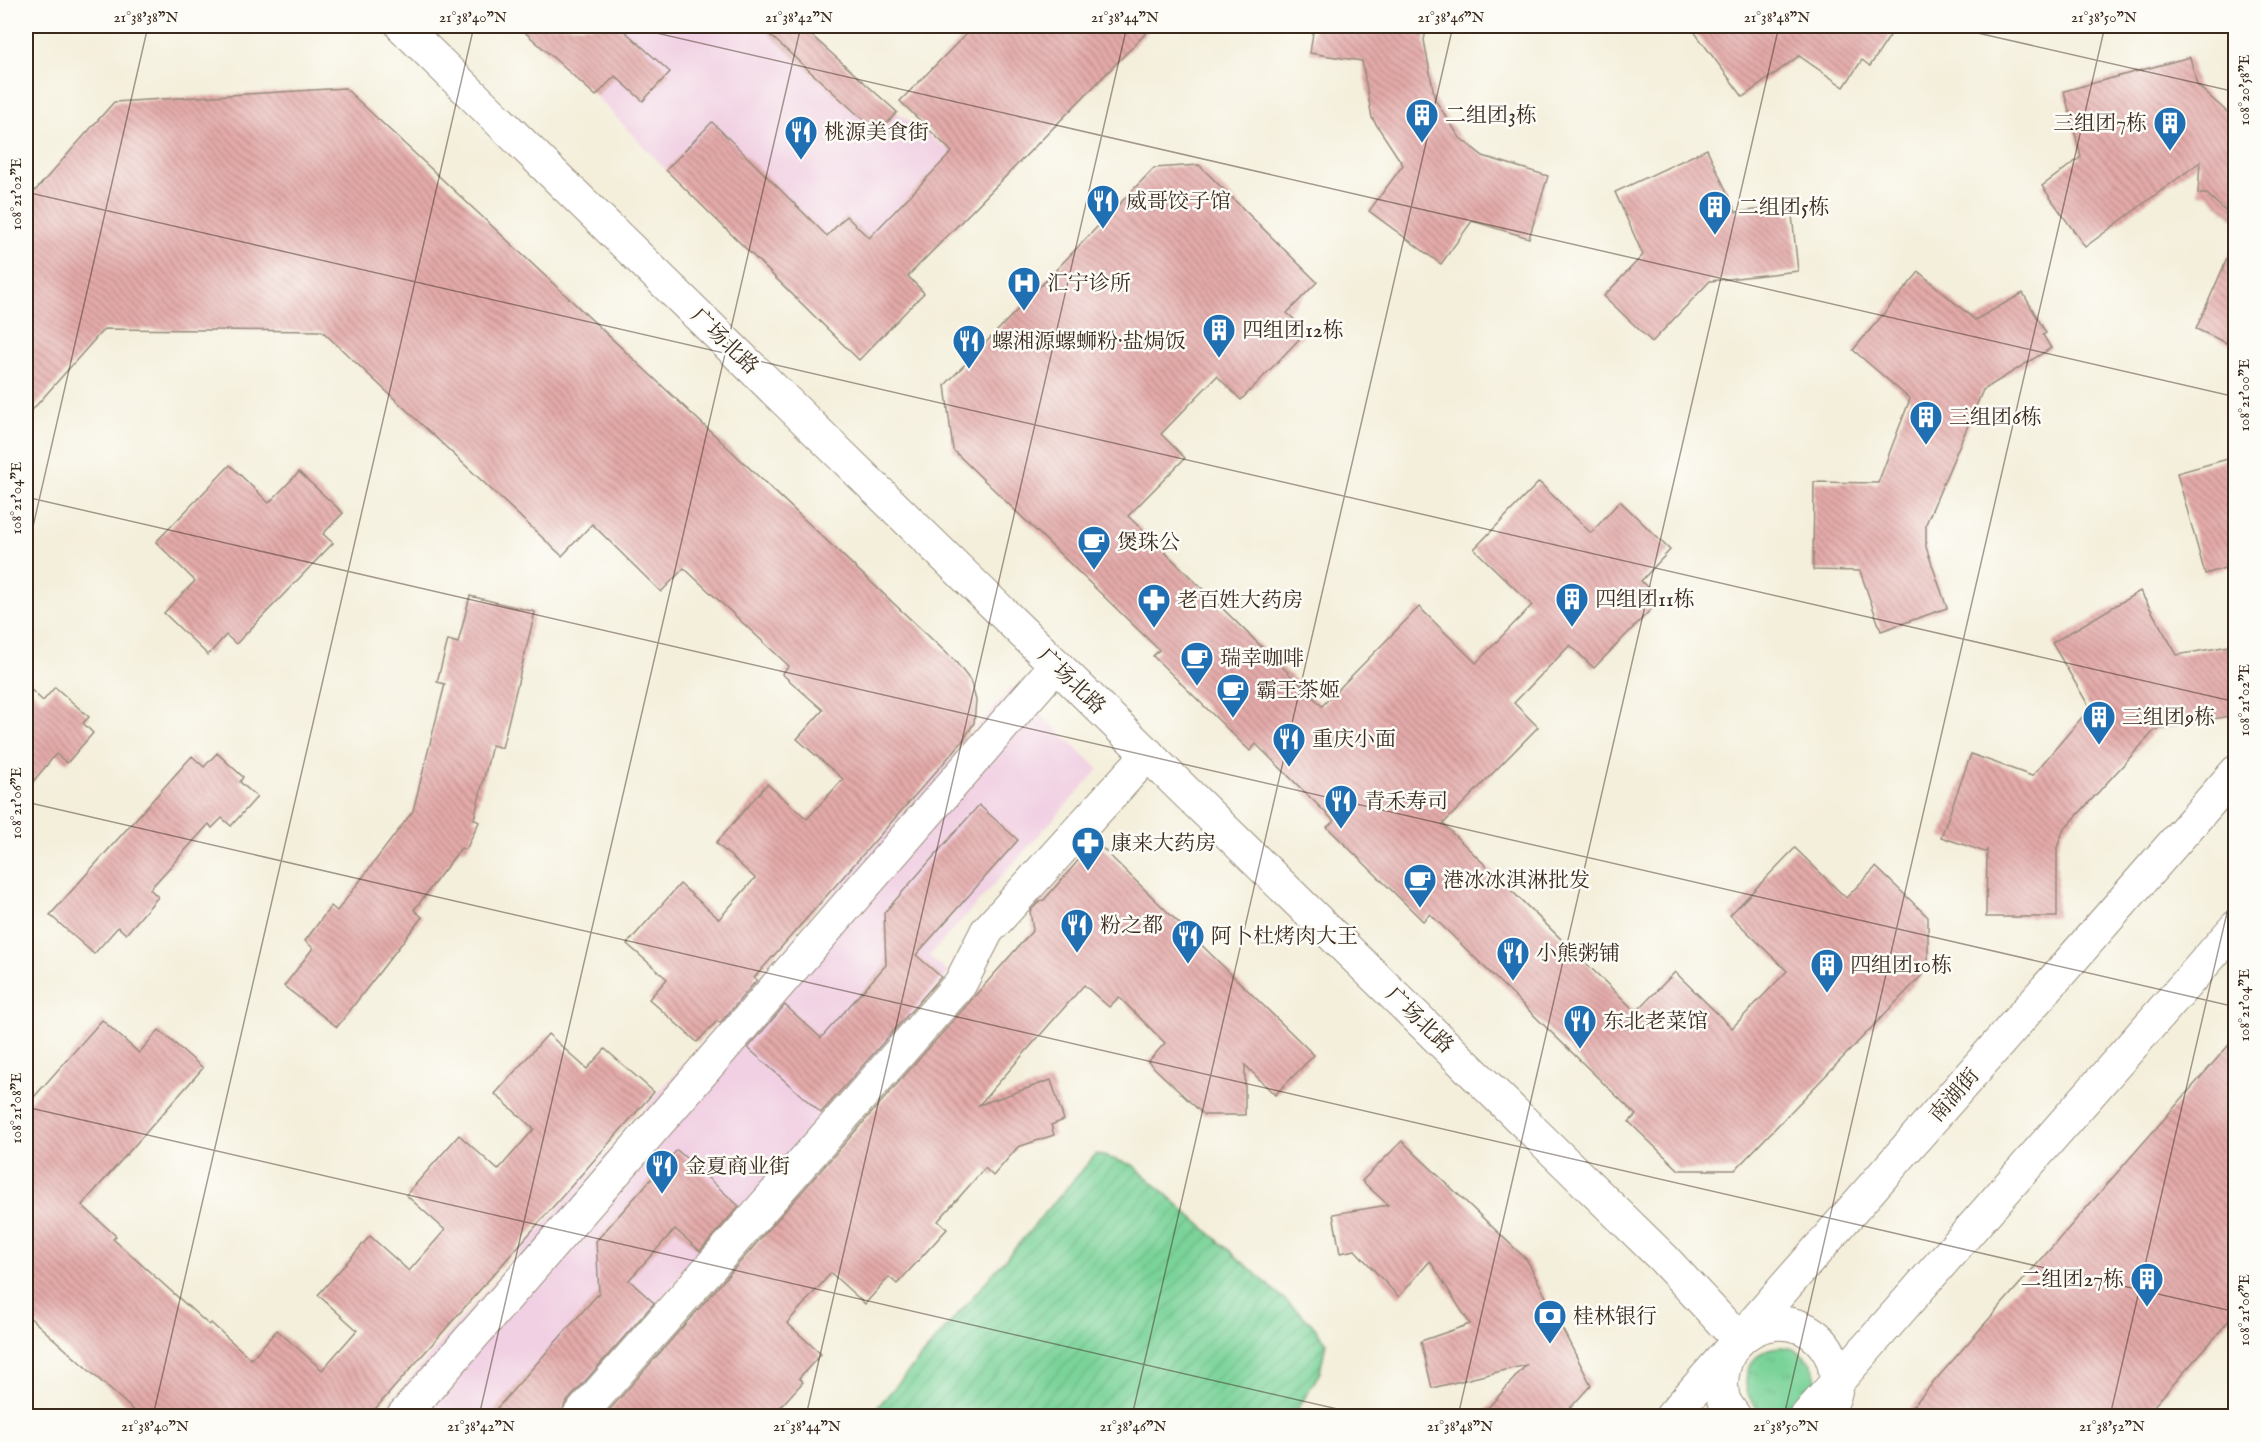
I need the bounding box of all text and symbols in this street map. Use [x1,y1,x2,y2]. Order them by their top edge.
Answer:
text: 21°38'38"N [114,8,178,27]
text: 21°38'40"N [439,8,507,27]
text: 21°38'42"N [765,8,833,27]
text: 21°38'44"N [1091,8,1159,27]
text: 21°38'46"N [1417,8,1485,27]
text: 21°38'48"N [1744,8,1810,27]
text: 21°38'50"N [2071,8,2137,27]
text: 108°20'58"E [2235,54,2254,126]
building icon: 二组团3栋 [1404,97,1440,144]
place label: 二组团3栋 [1445,103,1537,130]
building icon: 三组团7栋 [2152,105,2188,152]
place label: 三组团7栋 [2053,111,2147,138]
restaurant icon: 桃源美食街 [783,114,819,161]
place label: 桃源美食街 [824,120,929,147]
text: 108°21'02"E [7,158,26,230]
restaurant icon: 威哥饺子馆 [1085,183,1121,230]
place label: 威哥饺子馆 [1126,189,1231,216]
building icon: 二组团5栋 [1697,189,1733,236]
place label: 二组团5栋 [1738,195,1830,222]
hospital icon: 汇宁诊所 [1006,265,1042,312]
place label: 汇宁诊所 [1047,271,1131,298]
street label: 广场北路 [684,303,764,381]
building icon: 四组团12栋 [1201,312,1237,359]
place label: 四组团12栋 [1242,318,1344,345]
restaurant icon: 螺湘源螺蛳粉·盐焗饭 [951,323,987,370]
place label: 螺湘源螺蛳粉·盐焗饭 [992,329,1186,356]
text: 108°21'00"E [2235,359,2254,431]
building icon: 三组团6栋 [1908,399,1944,446]
place label: 三组团6栋 [1949,405,2042,432]
text: 108°21'04"E [7,462,26,534]
cafe icon: 煲珠公 [1076,524,1112,571]
place label: 煲珠公 [1117,530,1180,557]
building icon: 四组团11栋 [1554,581,1590,628]
pharmacy icon: 老百姓大药房 [1136,582,1172,629]
place label: 四组团11栋 [1595,587,1695,614]
place label: 老百姓大药房 [1177,588,1303,615]
cafe icon: 瑞幸咖啡 [1179,640,1215,687]
street label: 广场北路 [1031,643,1111,721]
place label: 瑞幸咖啡 [1220,646,1304,673]
text: 108°21'02"E [2235,664,2254,736]
cafe icon: 霸王茶姬 [1215,672,1251,719]
place label: 霸王茶姬 [1256,678,1340,705]
building icon: 三组团9栋 [2081,699,2117,746]
place label: 三组团9栋 [2122,705,2215,732]
restaurant icon: 重庆小面 [1271,721,1307,768]
place label: 重庆小面 [1312,727,1396,754]
text: 108°21'06"E [7,767,26,839]
restaurant icon: 青禾寿司 [1323,783,1359,830]
place label: 青禾寿司 [1364,789,1448,816]
pharmacy icon: 康来大药房 [1070,825,1106,872]
place label: 康来大药房 [1111,831,1216,858]
cafe icon: 港冰冰淇淋批发 [1402,862,1438,909]
place label: 港冰冰淇淋批发 [1443,868,1590,895]
restaurant icon: 粉之都 [1059,907,1095,954]
place label: 粉之都 [1100,913,1163,940]
restaurant icon: 阿卜杜烤肉大王 [1170,918,1206,965]
place label: 阿卜杜烤肉大王 [1211,924,1358,951]
restaurant icon: 小熊粥铺 [1495,935,1531,982]
place label: 小熊粥铺 [1536,941,1620,968]
building icon: 四组团10栋 [1809,947,1845,994]
place label: 四组团10栋 [1850,953,1952,980]
text: 108°21'04"E [2235,969,2254,1041]
street label: 广场北路 [1379,982,1459,1060]
restaurant icon: 东北老菜馆 [1562,1003,1598,1050]
place label: 东北老菜馆 [1603,1009,1708,1036]
street label: 南湖街 [1924,1063,1986,1129]
text: 108°21'08"E [7,1072,26,1144]
restaurant icon: 金夏商业街 [644,1148,680,1195]
place label: 金夏商业街 [685,1154,790,1181]
building icon: 二组团27栋 [2129,1261,2165,1308]
place label: 二组团27栋 [2021,1267,2124,1294]
text: 108°21'06"E [2235,1274,2254,1346]
bank icon: 桂林银行 [1532,1298,1568,1345]
place label: 桂林银行 [1573,1304,1657,1331]
text: 21°38'40"N [121,1417,189,1436]
text: 21°38'42"N [447,1417,515,1436]
text: 21°38'44"N [773,1417,841,1436]
text: 21°38'46"N [1099,1417,1167,1436]
text: 21°38'48"N [1427,1417,1493,1436]
text: 21°38'50"N [1753,1417,1819,1436]
text: 21°38'52"N [2079,1417,2145,1436]

